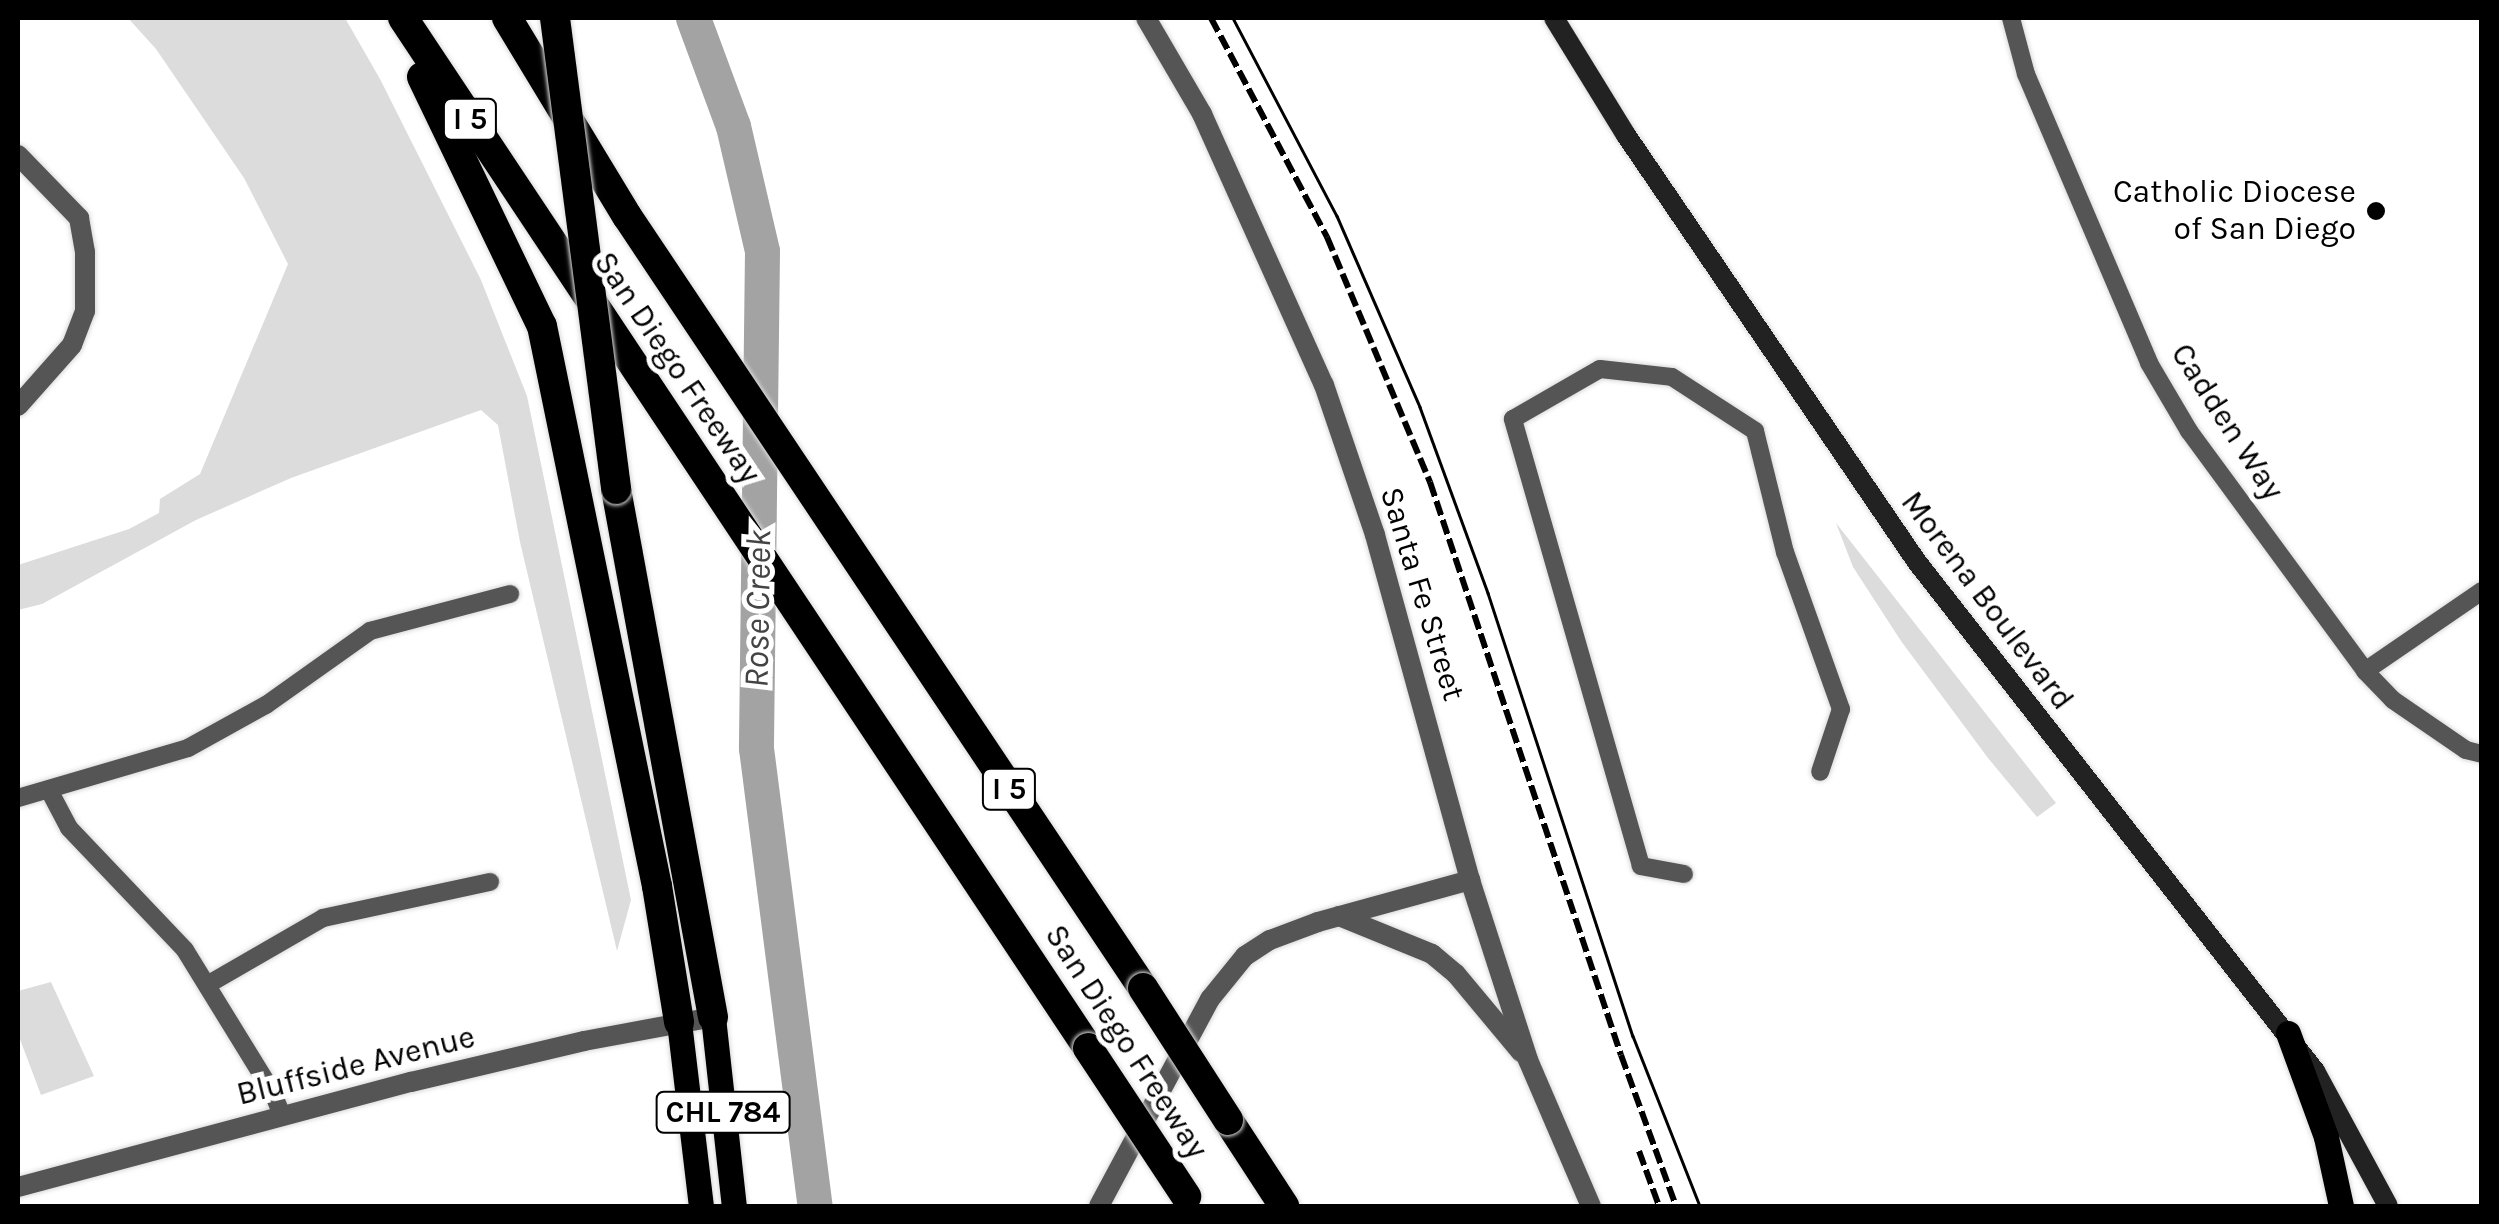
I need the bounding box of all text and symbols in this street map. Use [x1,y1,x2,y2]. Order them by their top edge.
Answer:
road number: I 5 [442,94,498,144]
place label: Catholic Diocese of San Diego [2113,174,2356,249]
marker: Catholic Diocese of San Diego [2365,200,2387,222]
street label: San Diego Freeway [585,245,769,491]
street label: Cadden Way [2162,337,2292,507]
street label: Santa Fe Street [1371,483,1473,705]
street label: Morena Boulevard [1892,484,2082,718]
water label: Rose Creek [736,530,780,688]
road number: I 5 [982,764,1036,814]
street label: San Diego Freeway [1036,918,1216,1166]
street label: Bluffside Avenue [233,1018,479,1114]
road number: CHL 784 [656,1087,790,1137]

